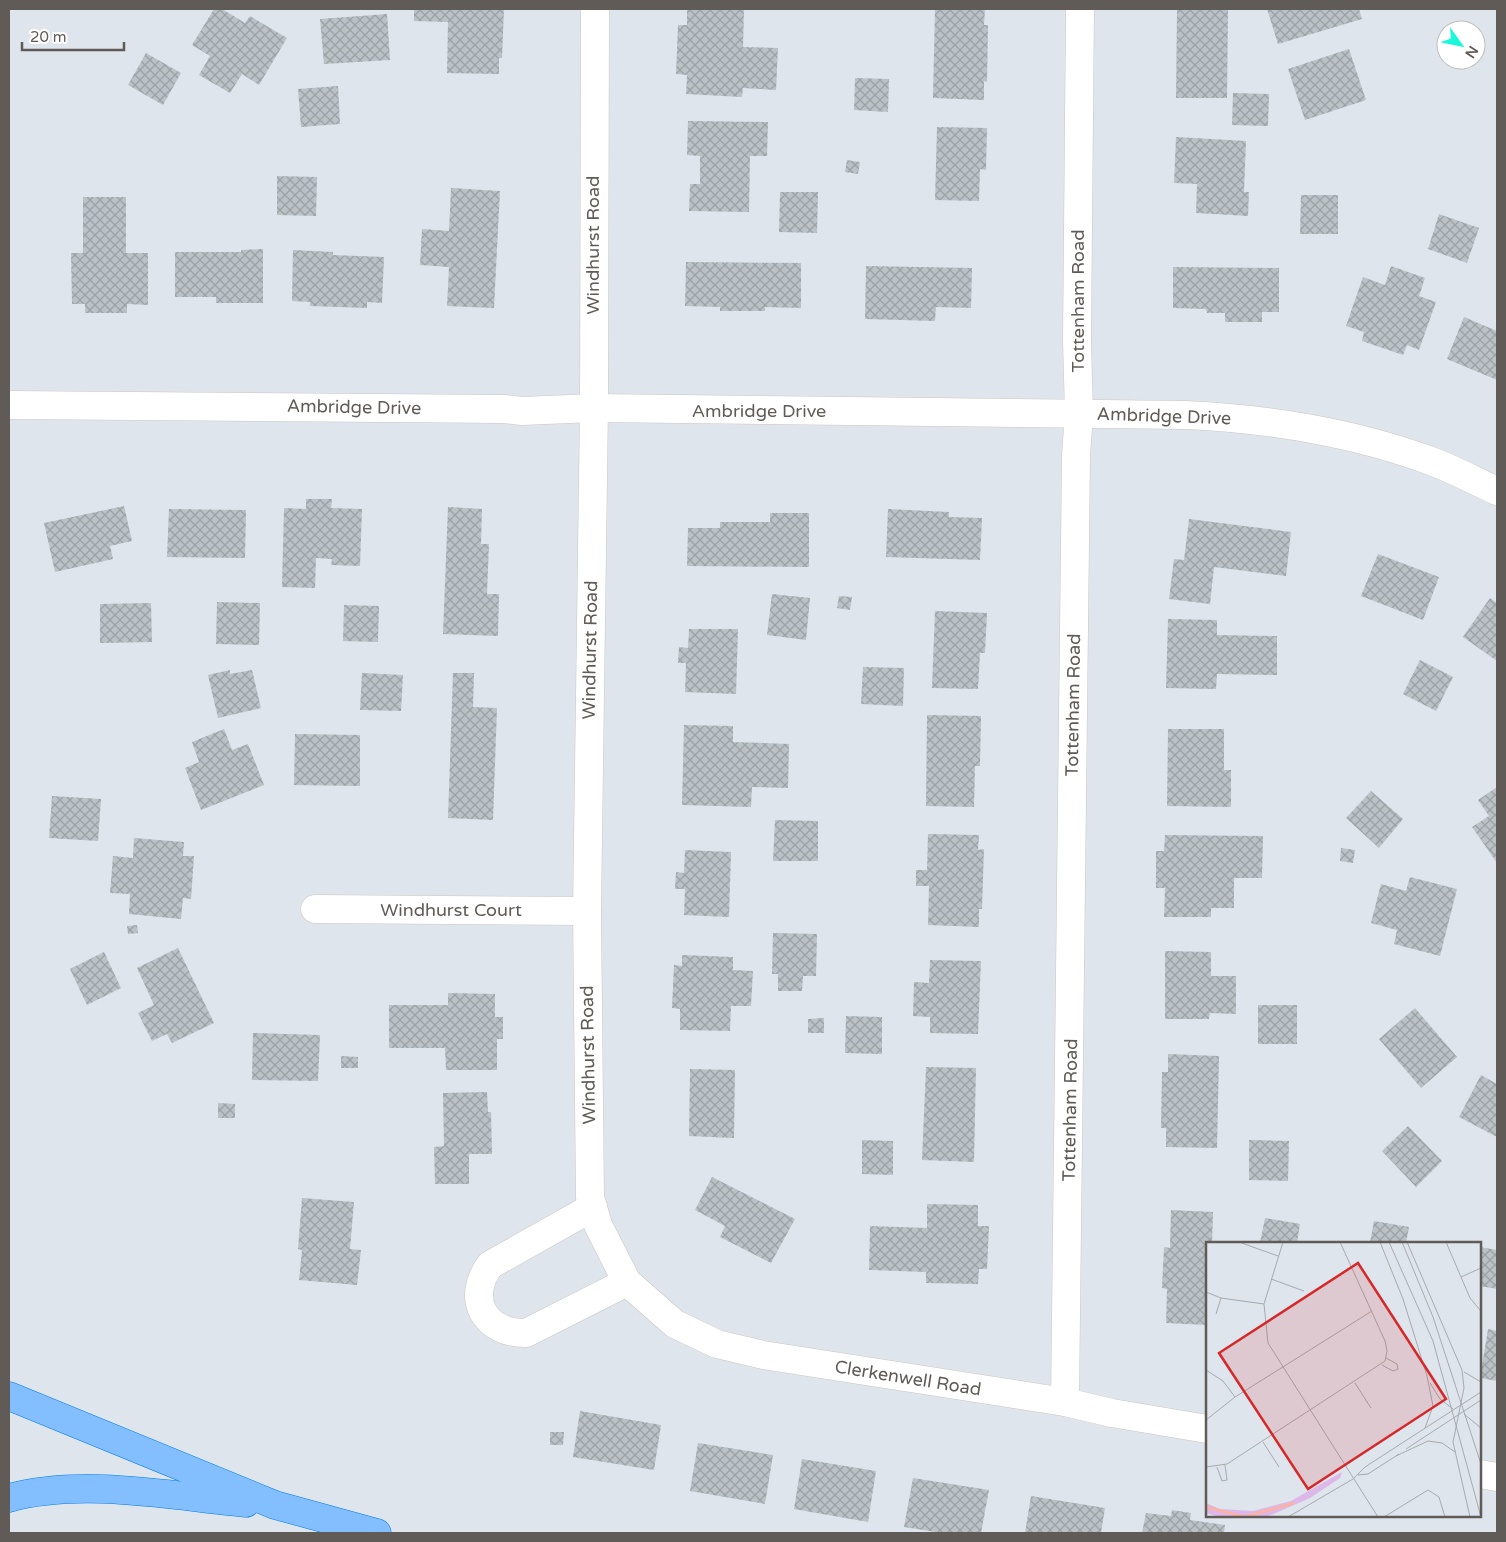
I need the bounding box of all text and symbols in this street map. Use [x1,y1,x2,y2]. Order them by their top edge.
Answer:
scale bar [22,20,125,52]
north arrow [1436,20,1486,70]
text: 20 m [30,28,67,46]
text: N [1461,42,1482,61]
street label: Windhurst Road [582,176,604,314]
street label: Tottenham Road [1067,230,1089,372]
street label: Ambridge Drive [287,395,421,419]
street label: Ambridge Drive [692,400,826,422]
street label: Ambridge Drive [1096,403,1232,429]
street label: Windhurst Road [578,580,602,720]
street label: Tottenham Road [1061,633,1085,777]
street label: Windhurst Court [380,899,522,921]
street label: Windhurst Road [576,985,600,1125]
street label: Tottenham Road [1058,1038,1082,1182]
inset map [1206,1242,1481,1517]
street label: Clerkenwell Road [833,1356,983,1400]

